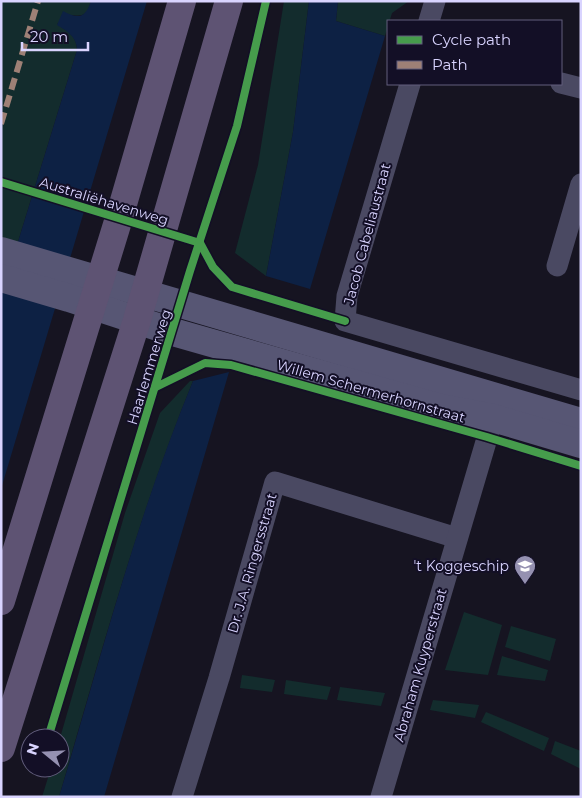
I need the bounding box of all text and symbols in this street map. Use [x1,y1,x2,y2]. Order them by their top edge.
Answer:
scale bar [22,20,89,52]
legend [387,20,562,85]
text: 20 m [30,27,68,46]
text: Cycle path [432,30,511,49]
text: Path [432,55,468,74]
street label: Jacob Cabeliaustraat [339,161,395,308]
street label: Australiëhavenweg [37,173,171,229]
street label: Haarlemmerweg [123,307,175,427]
street label: Willem Schermerhornstraat [275,355,468,427]
street label: Dr. J.A. Ringersstraat [223,491,281,635]
school or university icon: 't Koggeschip [513,554,537,585]
place label: 't Koggeschip [413,557,509,575]
street label: Abraham Kuyperstraat [389,586,451,744]
north arrow [20,728,70,778]
text: N [22,741,43,757]

